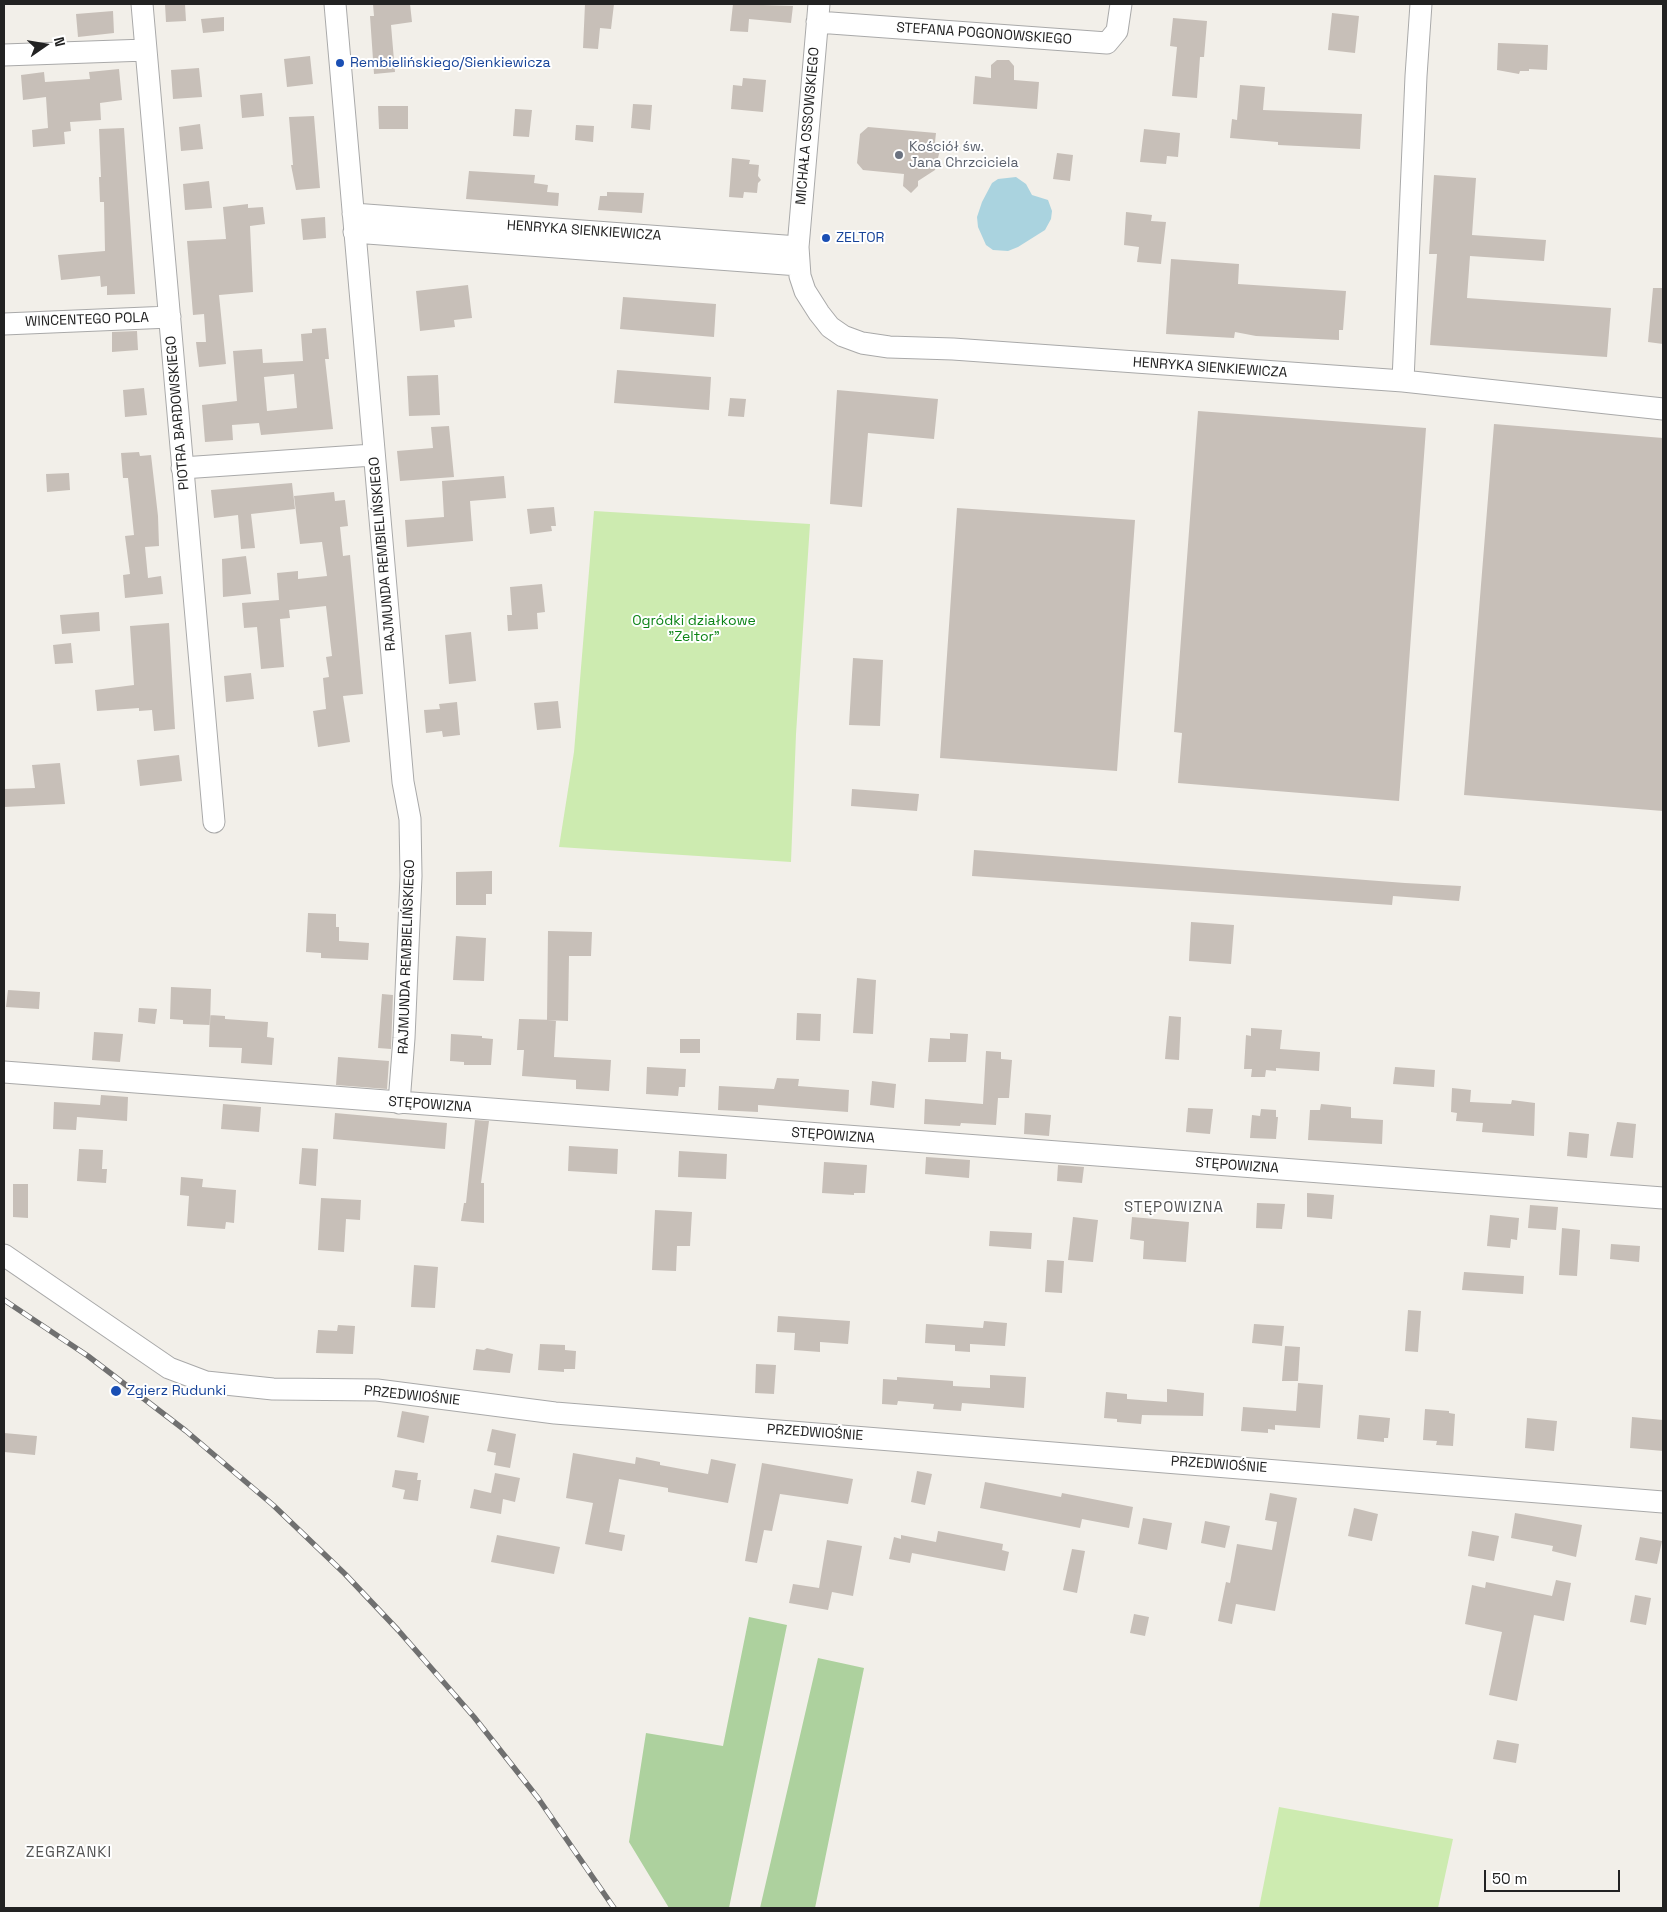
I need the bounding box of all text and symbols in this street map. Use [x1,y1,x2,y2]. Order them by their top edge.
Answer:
street label: STEFANA POGONOWSKIEGO [896,19,1072,49]
north arrow [20,20,70,70]
text: N [50,35,69,48]
street label: MICHAŁA OSSOWSKIEGO [793,46,823,206]
place label: Rembielińskiego/Sienkiewicza [350,55,551,71]
marker: Rembielińskiego/Sienkiewicza [334,57,346,69]
place label: Kościół św. Jana Chrzciciela [909,139,1018,172]
marker: Kościół św. Jana Chrzciciela [893,149,905,161]
street label: HENRYKA SIENKIEWICZA [506,217,662,245]
place label: ZELTOR [836,230,884,246]
marker: ZELTOR [820,232,832,244]
street label: WINCENTEGO POLA [25,309,149,331]
street label: PIOTRA BARDOWSKIEGO [163,335,193,491]
street label: HENRYKA SIENKIEWICZA [1132,354,1288,382]
street label: RAJMUNDA REMBIELIŃSKIEGO [366,456,400,652]
park label: Ogródki działkowe "Zeltor" [632,613,756,646]
street label: RAJMUNDA REMBIELIŃSKIEGO [395,859,419,1055]
street label: STĘPOWIZNA [388,1094,472,1116]
street label: STĘPOWIZNA [791,1125,875,1147]
street label: STĘPOWIZNA [1195,1155,1279,1177]
district label: STĘPOWIZNA [1123,1199,1225,1217]
place label: Zgierz Rudunki [127,1383,226,1399]
street label: PRZEDWIOŚNIE [363,1383,461,1409]
marker: Zgierz Rudunki [109,1384,123,1398]
street label: PRZEDWIOŚNIE [766,1421,864,1445]
street label: PRZEDWIOŚNIE [1170,1453,1268,1477]
district label: ZEGRZANKI [25,1844,113,1862]
scale bar [1487,1860,1623,1892]
text: 50 m [1492,1869,1527,1888]

